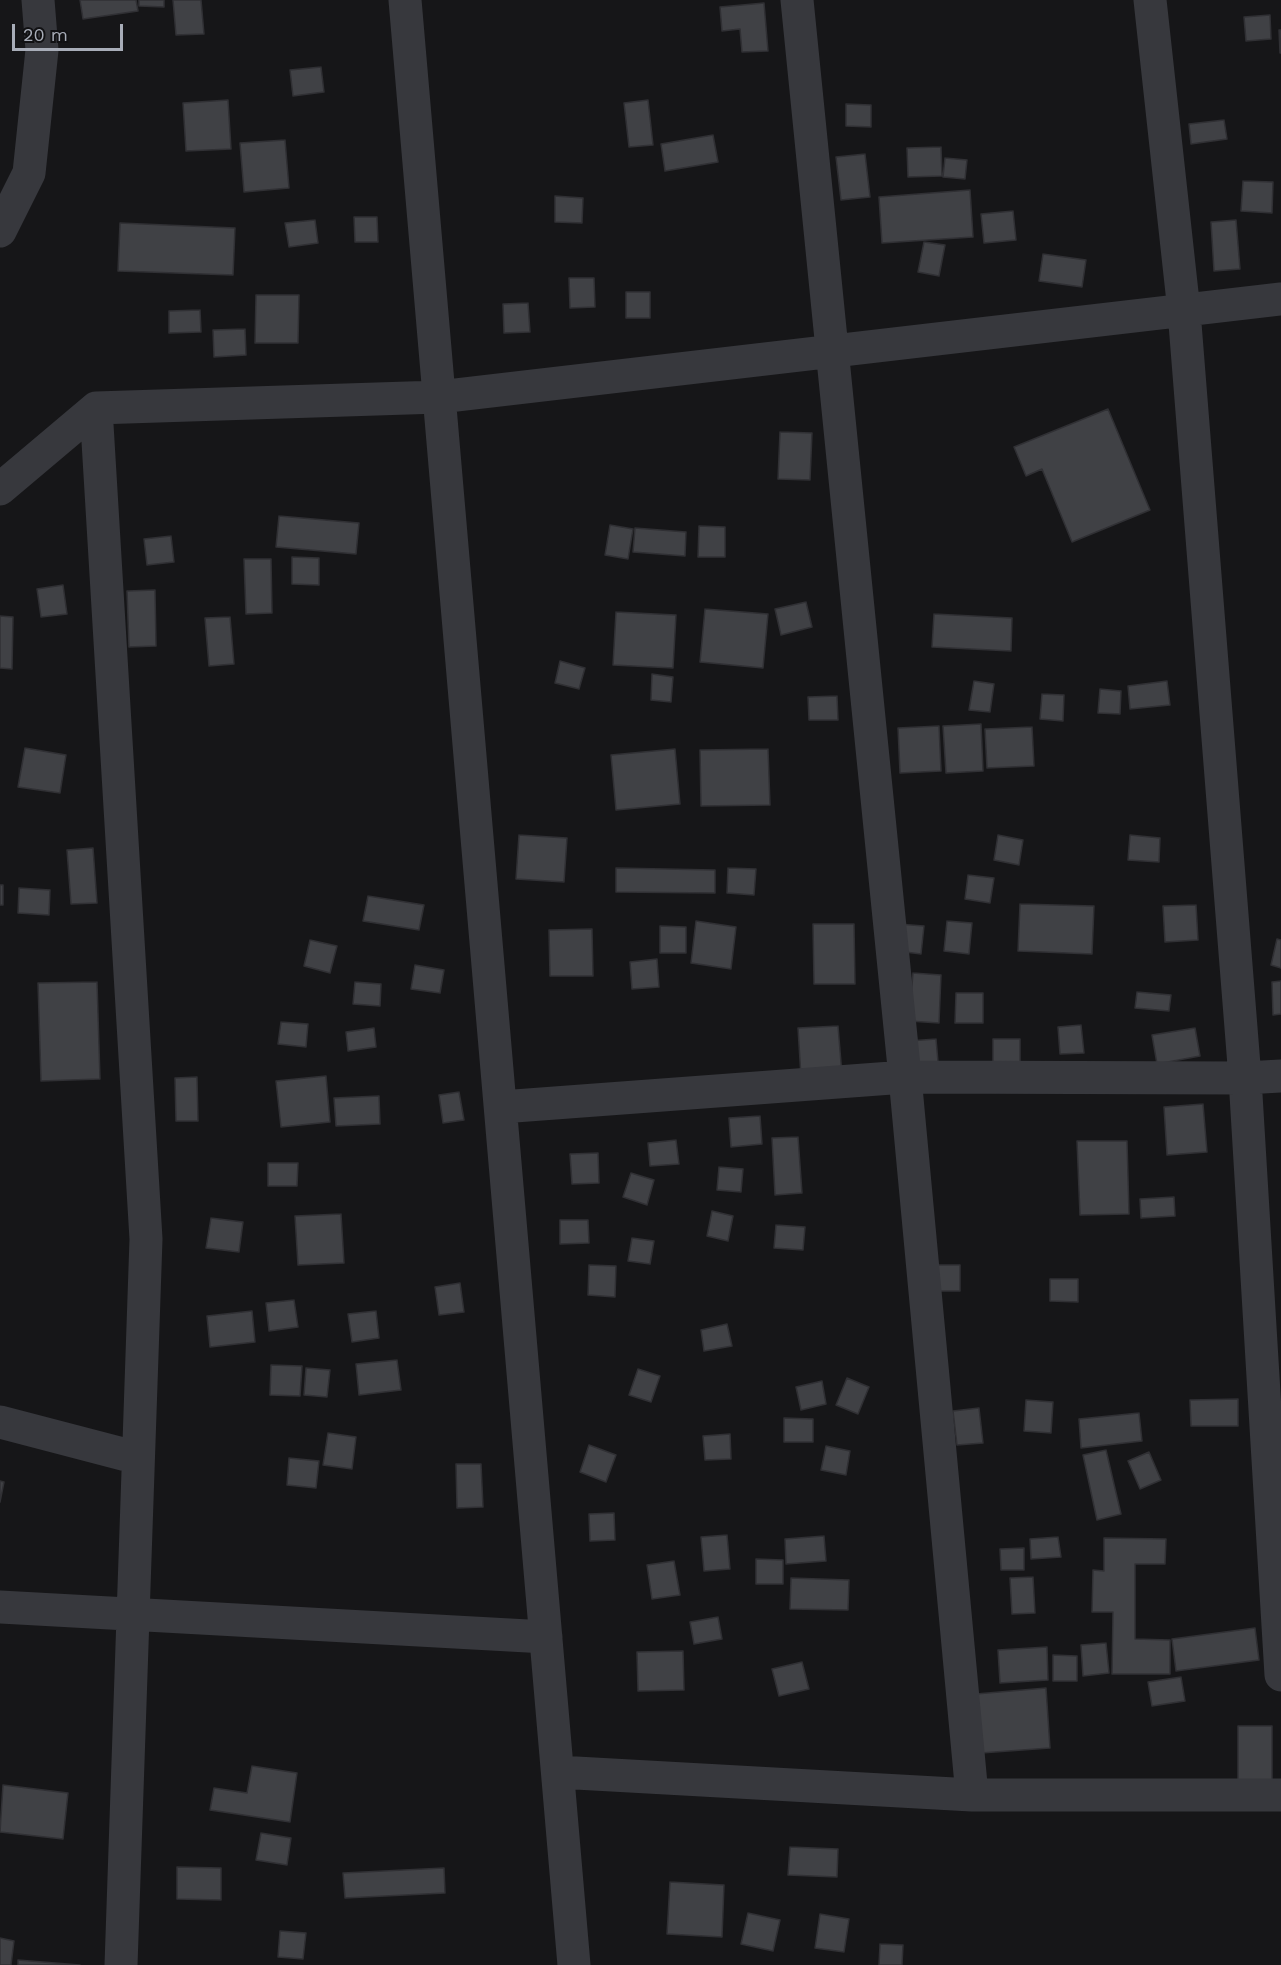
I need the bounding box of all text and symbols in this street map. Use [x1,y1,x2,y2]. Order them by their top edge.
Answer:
scale bar [15,12,126,50]
text: 20 m [23,24,68,45]

